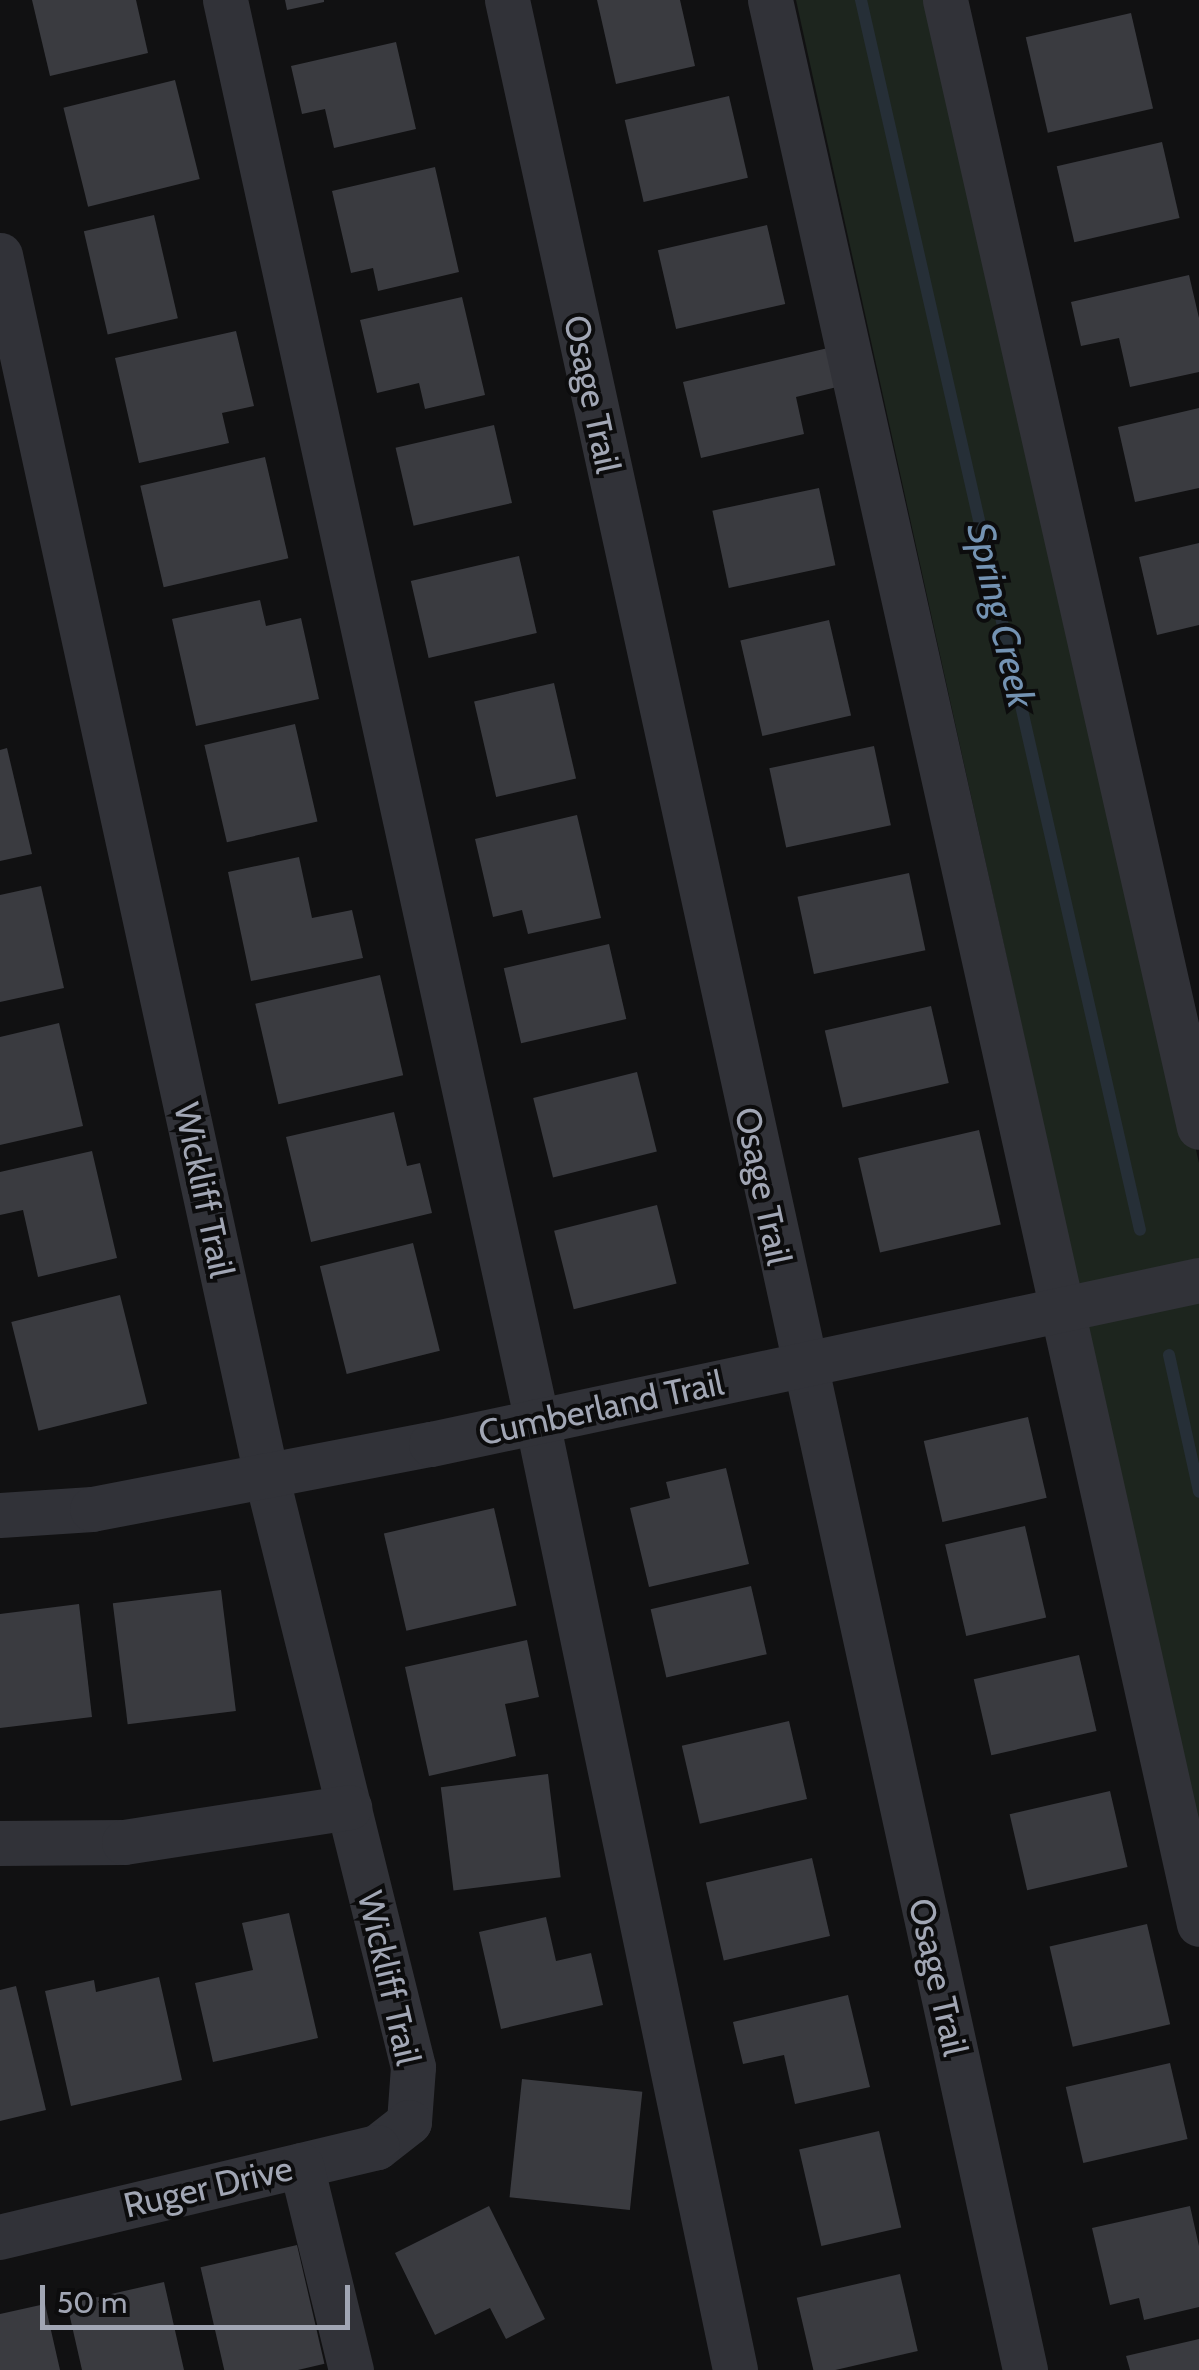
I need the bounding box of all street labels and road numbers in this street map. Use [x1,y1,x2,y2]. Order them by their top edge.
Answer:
street label: Osage Trail [555,311,629,477]
street label: Wickliff Trail [165,1099,243,1281]
street label: Osage Trail [726,1103,800,1269]
street label: Cumberland Trail [475,1362,727,1454]
street label: Wickliff Trail [349,1887,429,2069]
street label: Osage Trail [900,1894,976,2060]
street label: Ruger Drive [120,2147,296,2227]

